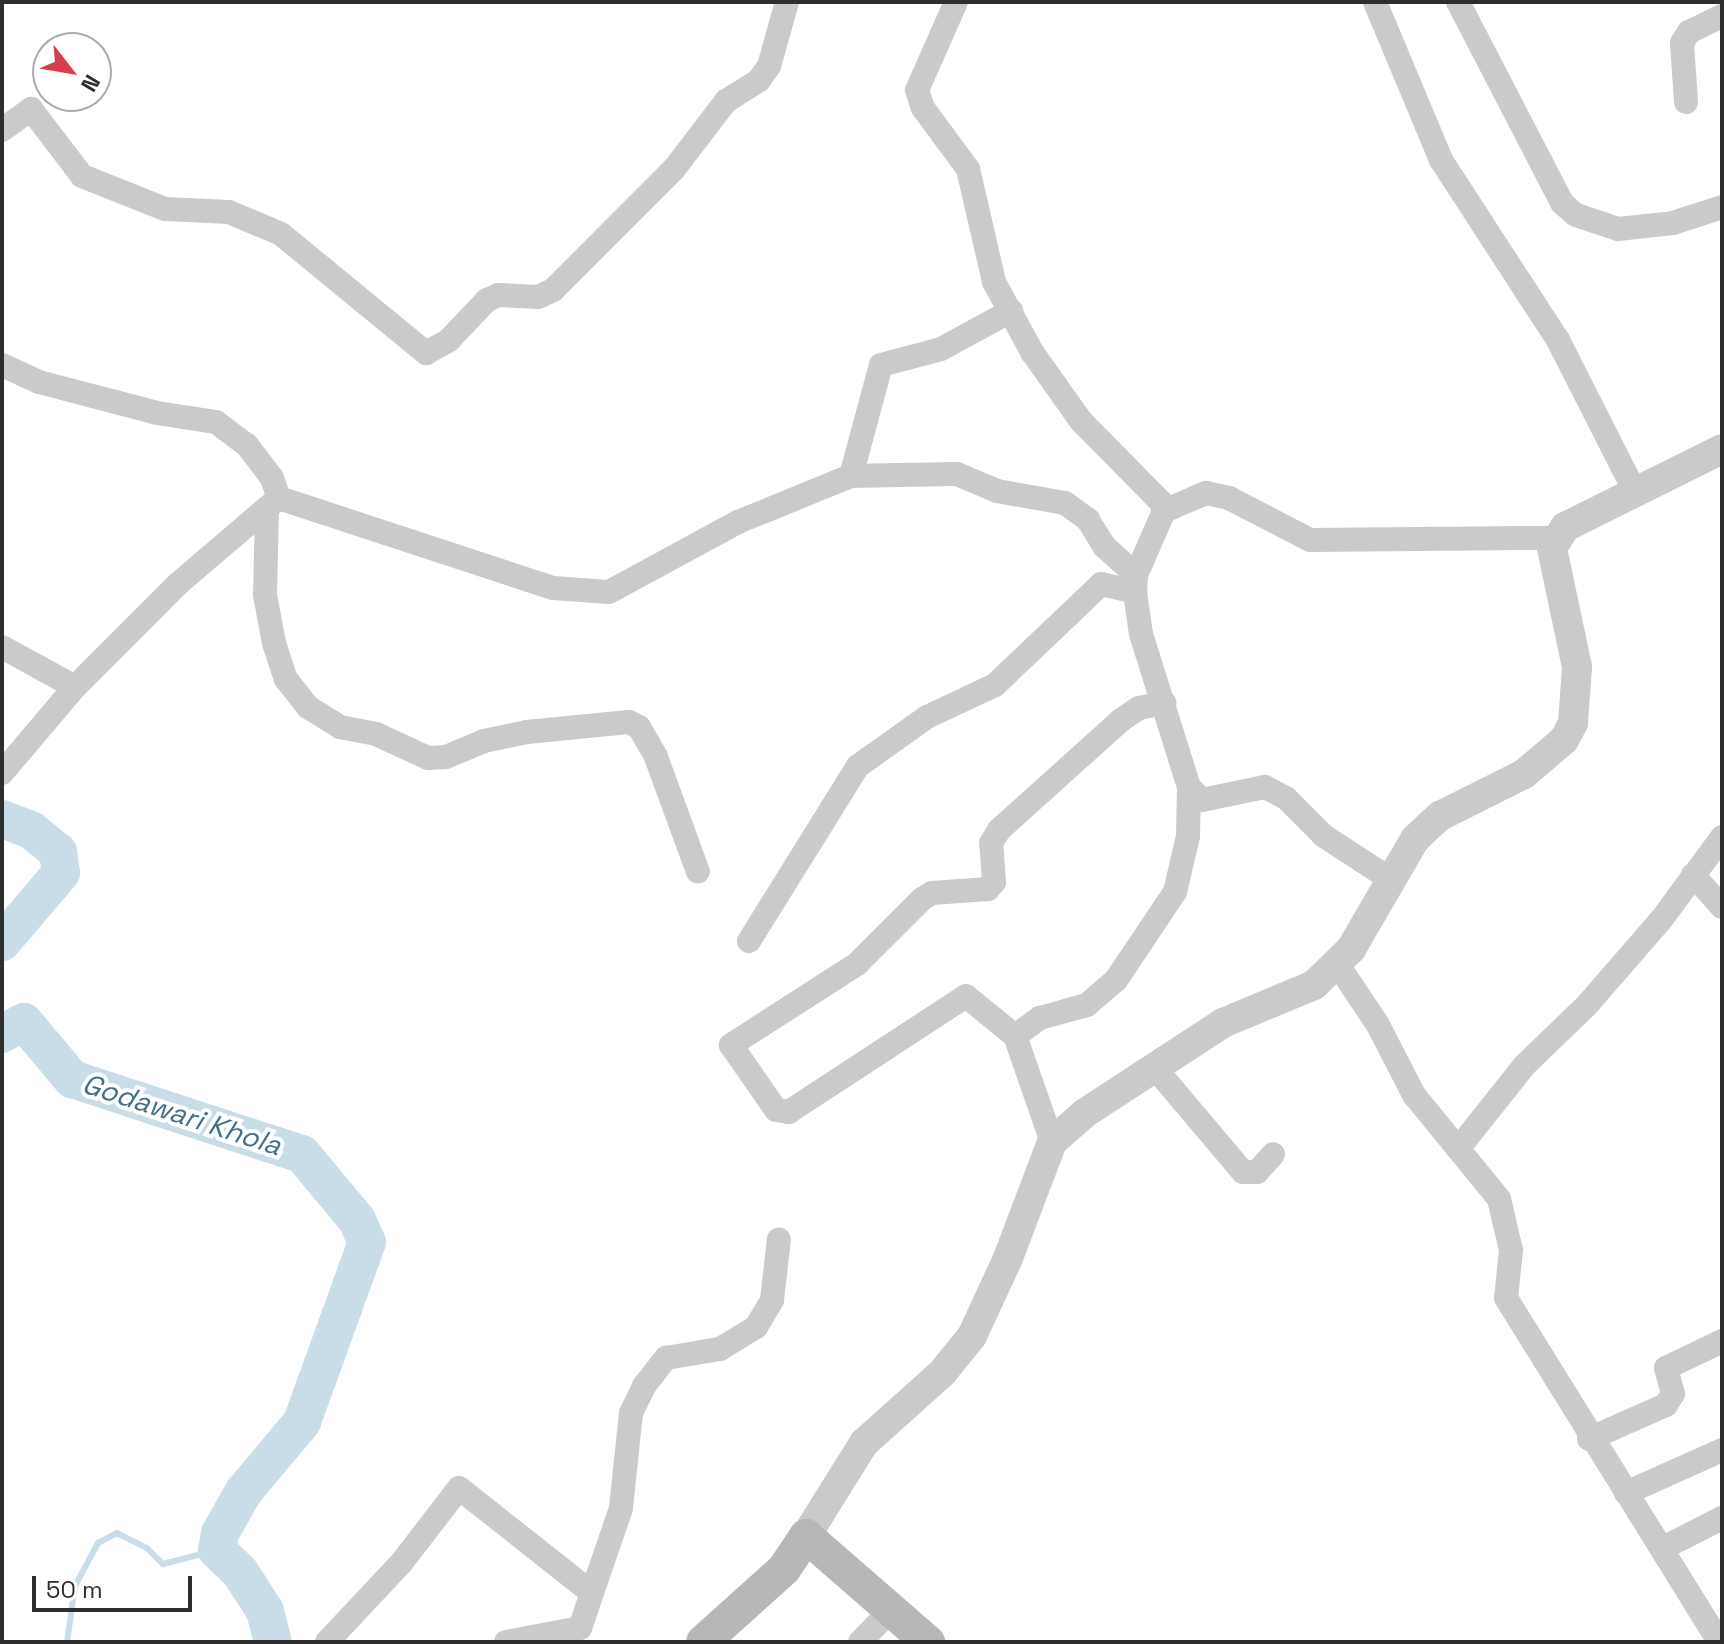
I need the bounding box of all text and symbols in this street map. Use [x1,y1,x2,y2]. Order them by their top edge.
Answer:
north arrow [32,32,112,112]
text: N [75,70,107,97]
water label: Godawari Khola [78,1066,286,1162]
scale bar [36,1560,196,1610]
text: 50 m [46,1574,103,1605]

